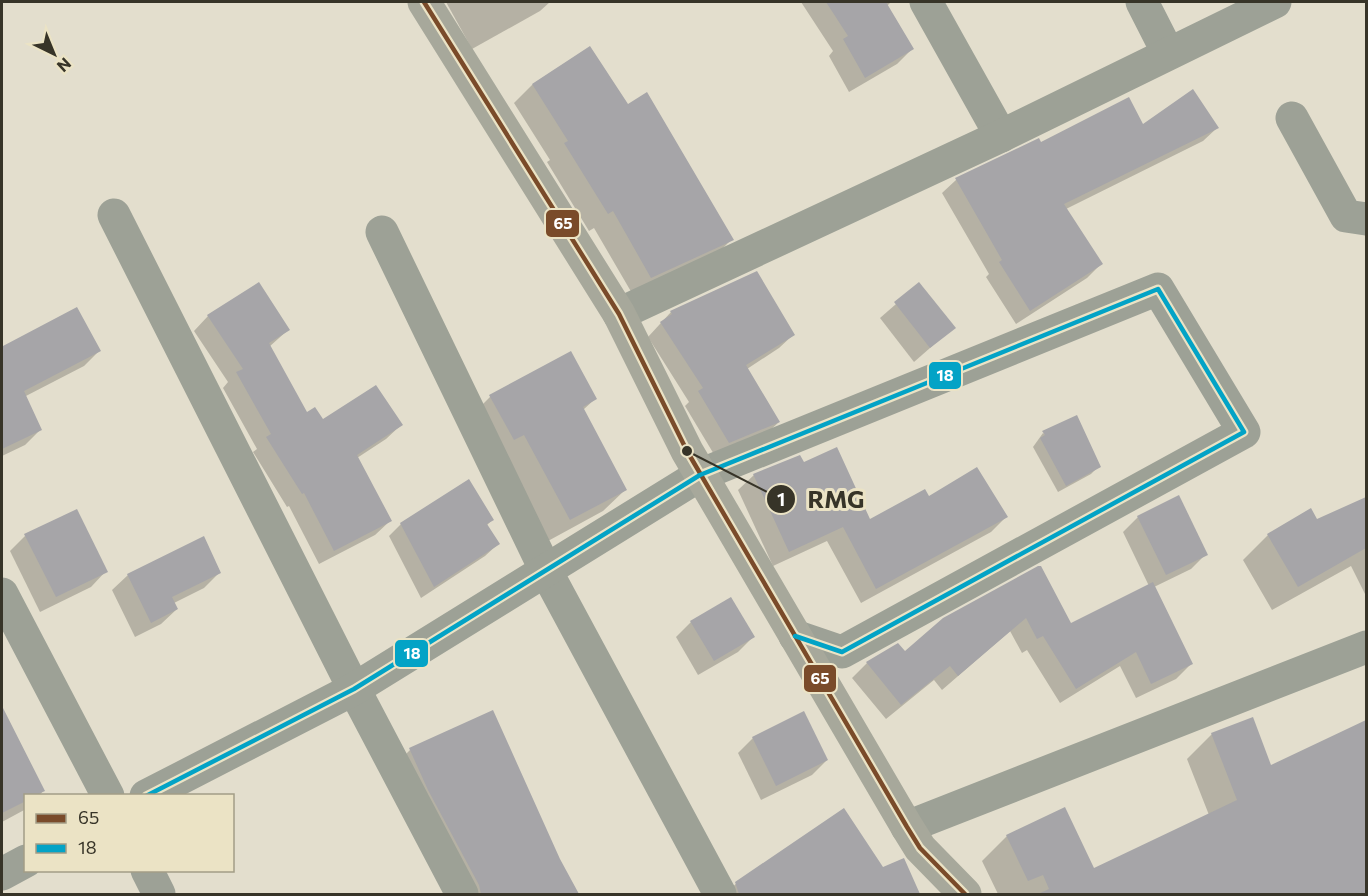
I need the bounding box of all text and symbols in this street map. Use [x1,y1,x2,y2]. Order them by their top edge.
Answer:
north arrow [24,24,84,84]
text: N [54,54,75,76]
line badge: 65 [545,209,580,238]
text: 65 [553,213,573,232]
line badge: 18 [928,361,962,390]
text: 18 [936,365,954,384]
callout: RMG [766,478,876,520]
text: RMG [808,484,864,513]
text: 1 [777,488,785,510]
line badge: 18 [394,639,429,668]
text: 18 [403,643,421,662]
line badge: 65 [803,664,837,693]
text: 65 [810,668,830,687]
legend [24,794,234,872]
text: 65 [78,806,99,828]
text: 18 [78,836,97,858]

